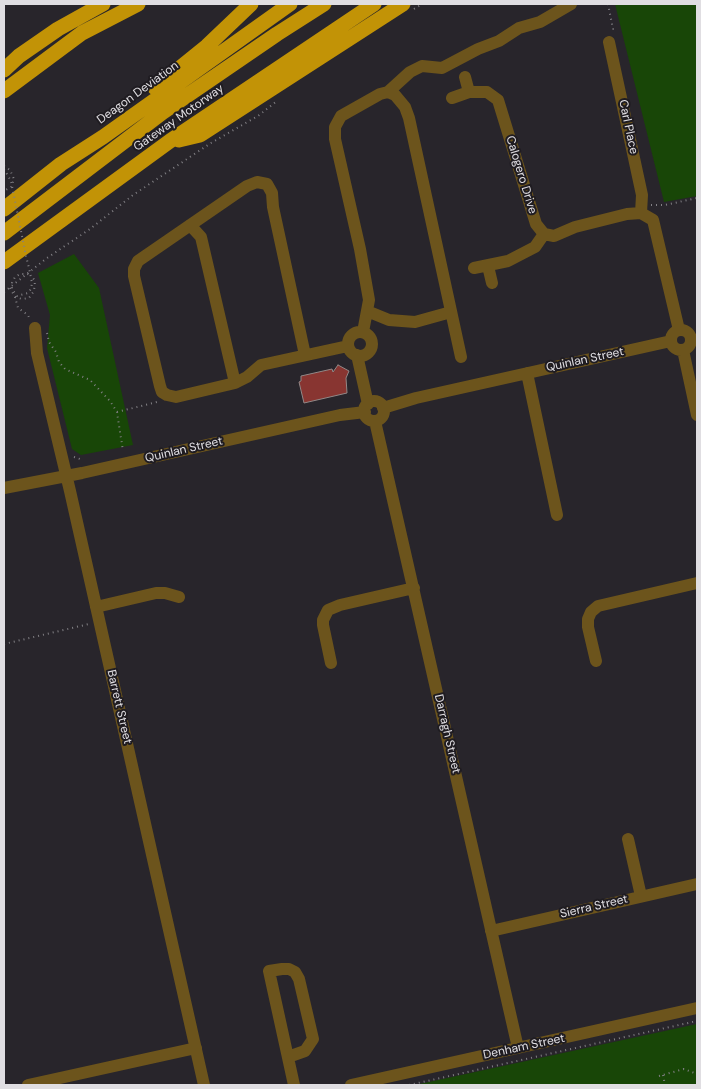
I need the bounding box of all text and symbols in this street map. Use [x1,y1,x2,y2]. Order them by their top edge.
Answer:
street label: Deagon Deviation [94,59,182,127]
street label: Gateway Motorway [131,81,227,155]
street label: Carl Place [615,98,641,156]
street label: Calogero Drive [502,134,540,216]
street label: Quinlan Street [545,345,625,375]
street label: Quinlan Street [144,434,224,466]
street label: Barrett Street [103,669,135,745]
street label: Darragh Street [431,693,463,775]
street label: Sierra Street [559,892,629,922]
street label: Denham Street [482,1031,566,1063]

